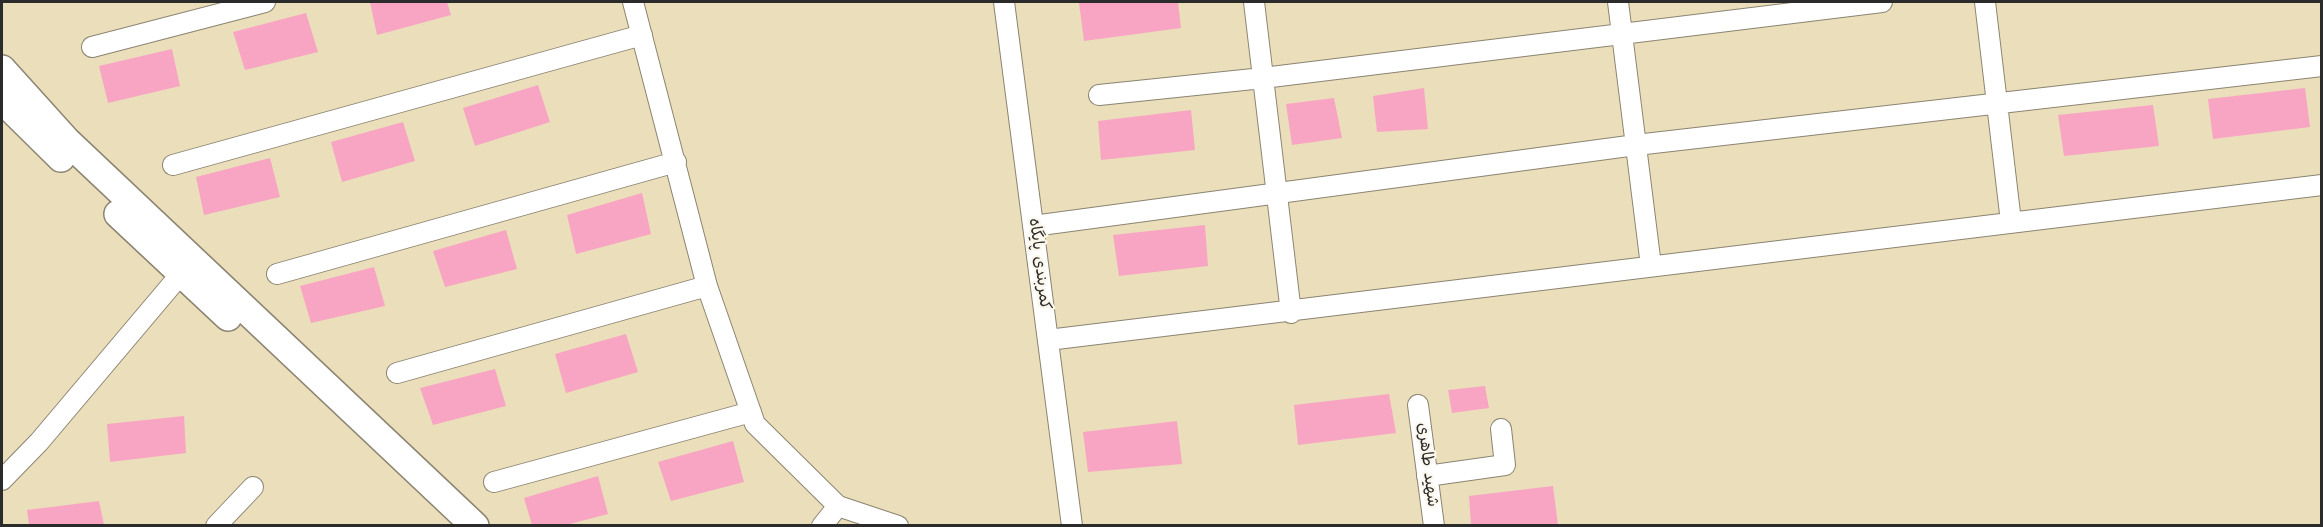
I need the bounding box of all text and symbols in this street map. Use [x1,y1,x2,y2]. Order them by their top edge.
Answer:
street label: کمربندی پایگاه [1023,217,1053,311]
street label: شهید طاهری [1411,422,1441,508]

